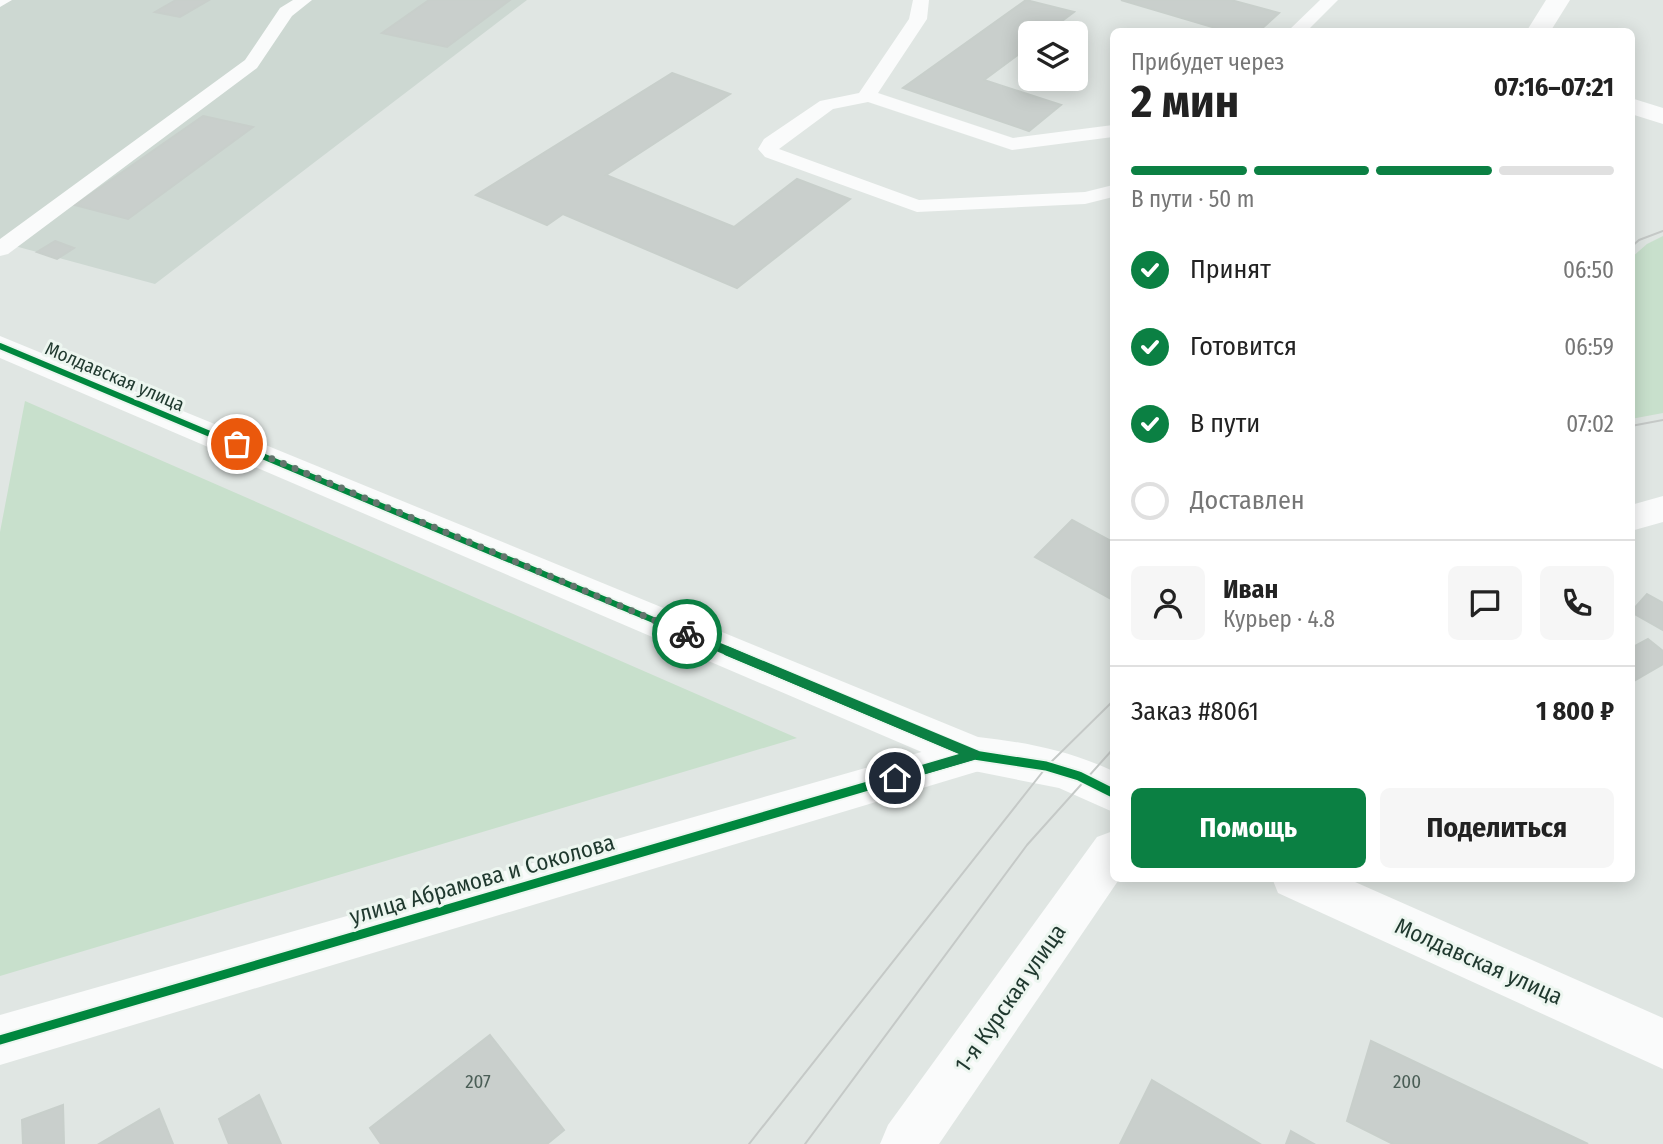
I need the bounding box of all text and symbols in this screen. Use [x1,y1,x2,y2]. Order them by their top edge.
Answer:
map controls [1018,21,1088,91]
button: layers [1018,21,1088,91]
text: Прибудет через [1131,48,1284,76]
text: 07:16–07:21 [1494,72,1614,103]
text: 2 мин [1131,74,1239,129]
text: В пути · 50 m [1131,185,1254,213]
icon: check [1131,251,1169,289]
text: Принят [1190,254,1271,285]
text: 06:50 [1563,256,1614,284]
icon: check [1131,328,1169,366]
text: Готовится [1190,331,1297,362]
text: 06:59 [1564,333,1614,361]
street label: Молдавская улица [42,337,188,416]
icon: check [1131,405,1169,443]
text: В пути [1190,408,1260,439]
text: 07:02 [1566,410,1614,438]
pin [207,414,267,474]
icon: bag [218,425,256,463]
text: Доставлен [1190,485,1305,516]
button: person [1131,566,1205,640]
button: chat [1448,566,1522,640]
button: phone [1540,566,1614,640]
text: Иван [1223,574,1278,605]
courier [652,599,722,669]
text: Курьер · 4.8 [1223,605,1335,633]
icon: bike [668,615,706,653]
text: Заказ #8061 [1131,696,1259,727]
text: 1 800 ₽ [1536,696,1614,727]
pin [865,748,925,808]
icon: home [876,759,914,797]
button: Помощь [1131,788,1366,868]
button: Поделиться [1380,788,1614,868]
street label: улица Абрамова и Соколова [346,828,618,930]
street label: Молдавская улица [1391,912,1567,1010]
street label: 1-я Курская улица [948,918,1072,1078]
house number: 207 [465,1070,491,1093]
house number: 200 [1393,1070,1421,1093]

